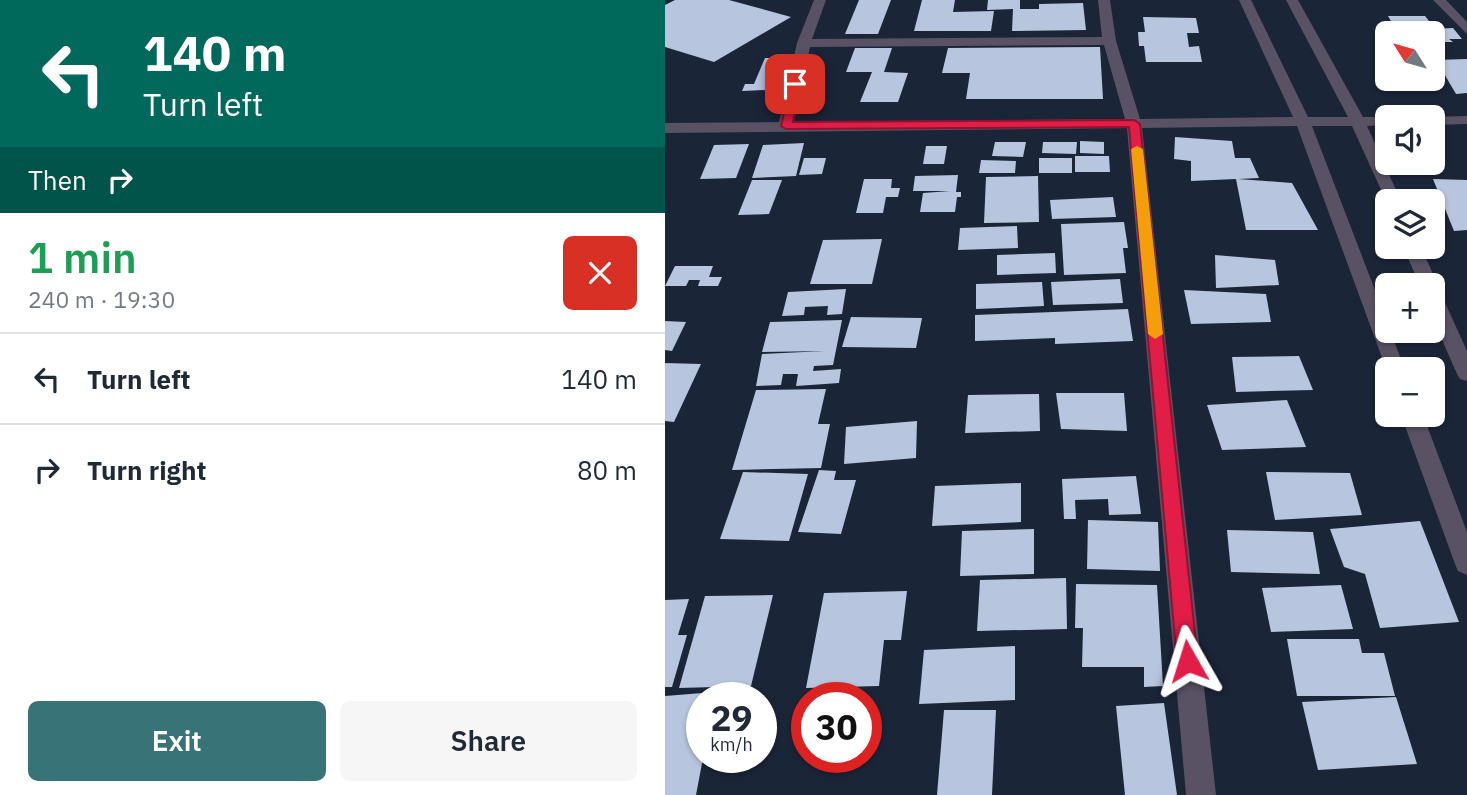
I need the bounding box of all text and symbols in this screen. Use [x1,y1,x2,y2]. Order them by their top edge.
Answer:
text: 140 m [143,21,287,84]
north arrow [1375,21,1445,91]
map controls [1375,21,1445,427]
icon: left [28,28,119,119]
pin [765,54,825,114]
icon: arrive [776,65,814,103]
text: Turn left [143,83,263,125]
button: sound [1375,105,1445,175]
icon: right [101,161,139,199]
text: Then [28,163,87,197]
button: layers [1375,189,1445,259]
text: 1 min [28,230,137,285]
button: close [563,236,637,310]
button: + [1375,273,1445,343]
text: 240 m · 19:30 [28,284,175,314]
button: − [1375,357,1445,427]
icon: left [28,360,66,398]
text: Turn left [87,362,190,396]
text: 140 m [561,362,637,396]
icon: right [28,451,66,489]
text: Turn right [87,453,206,487]
text: 80 m [577,453,637,487]
position arrow [1151,624,1225,698]
speed limit sign: 30 [791,682,882,773]
text: 29 [710,695,753,741]
button: Exit [28,701,326,781]
button: Share [340,701,637,781]
text: km/h [710,733,753,756]

